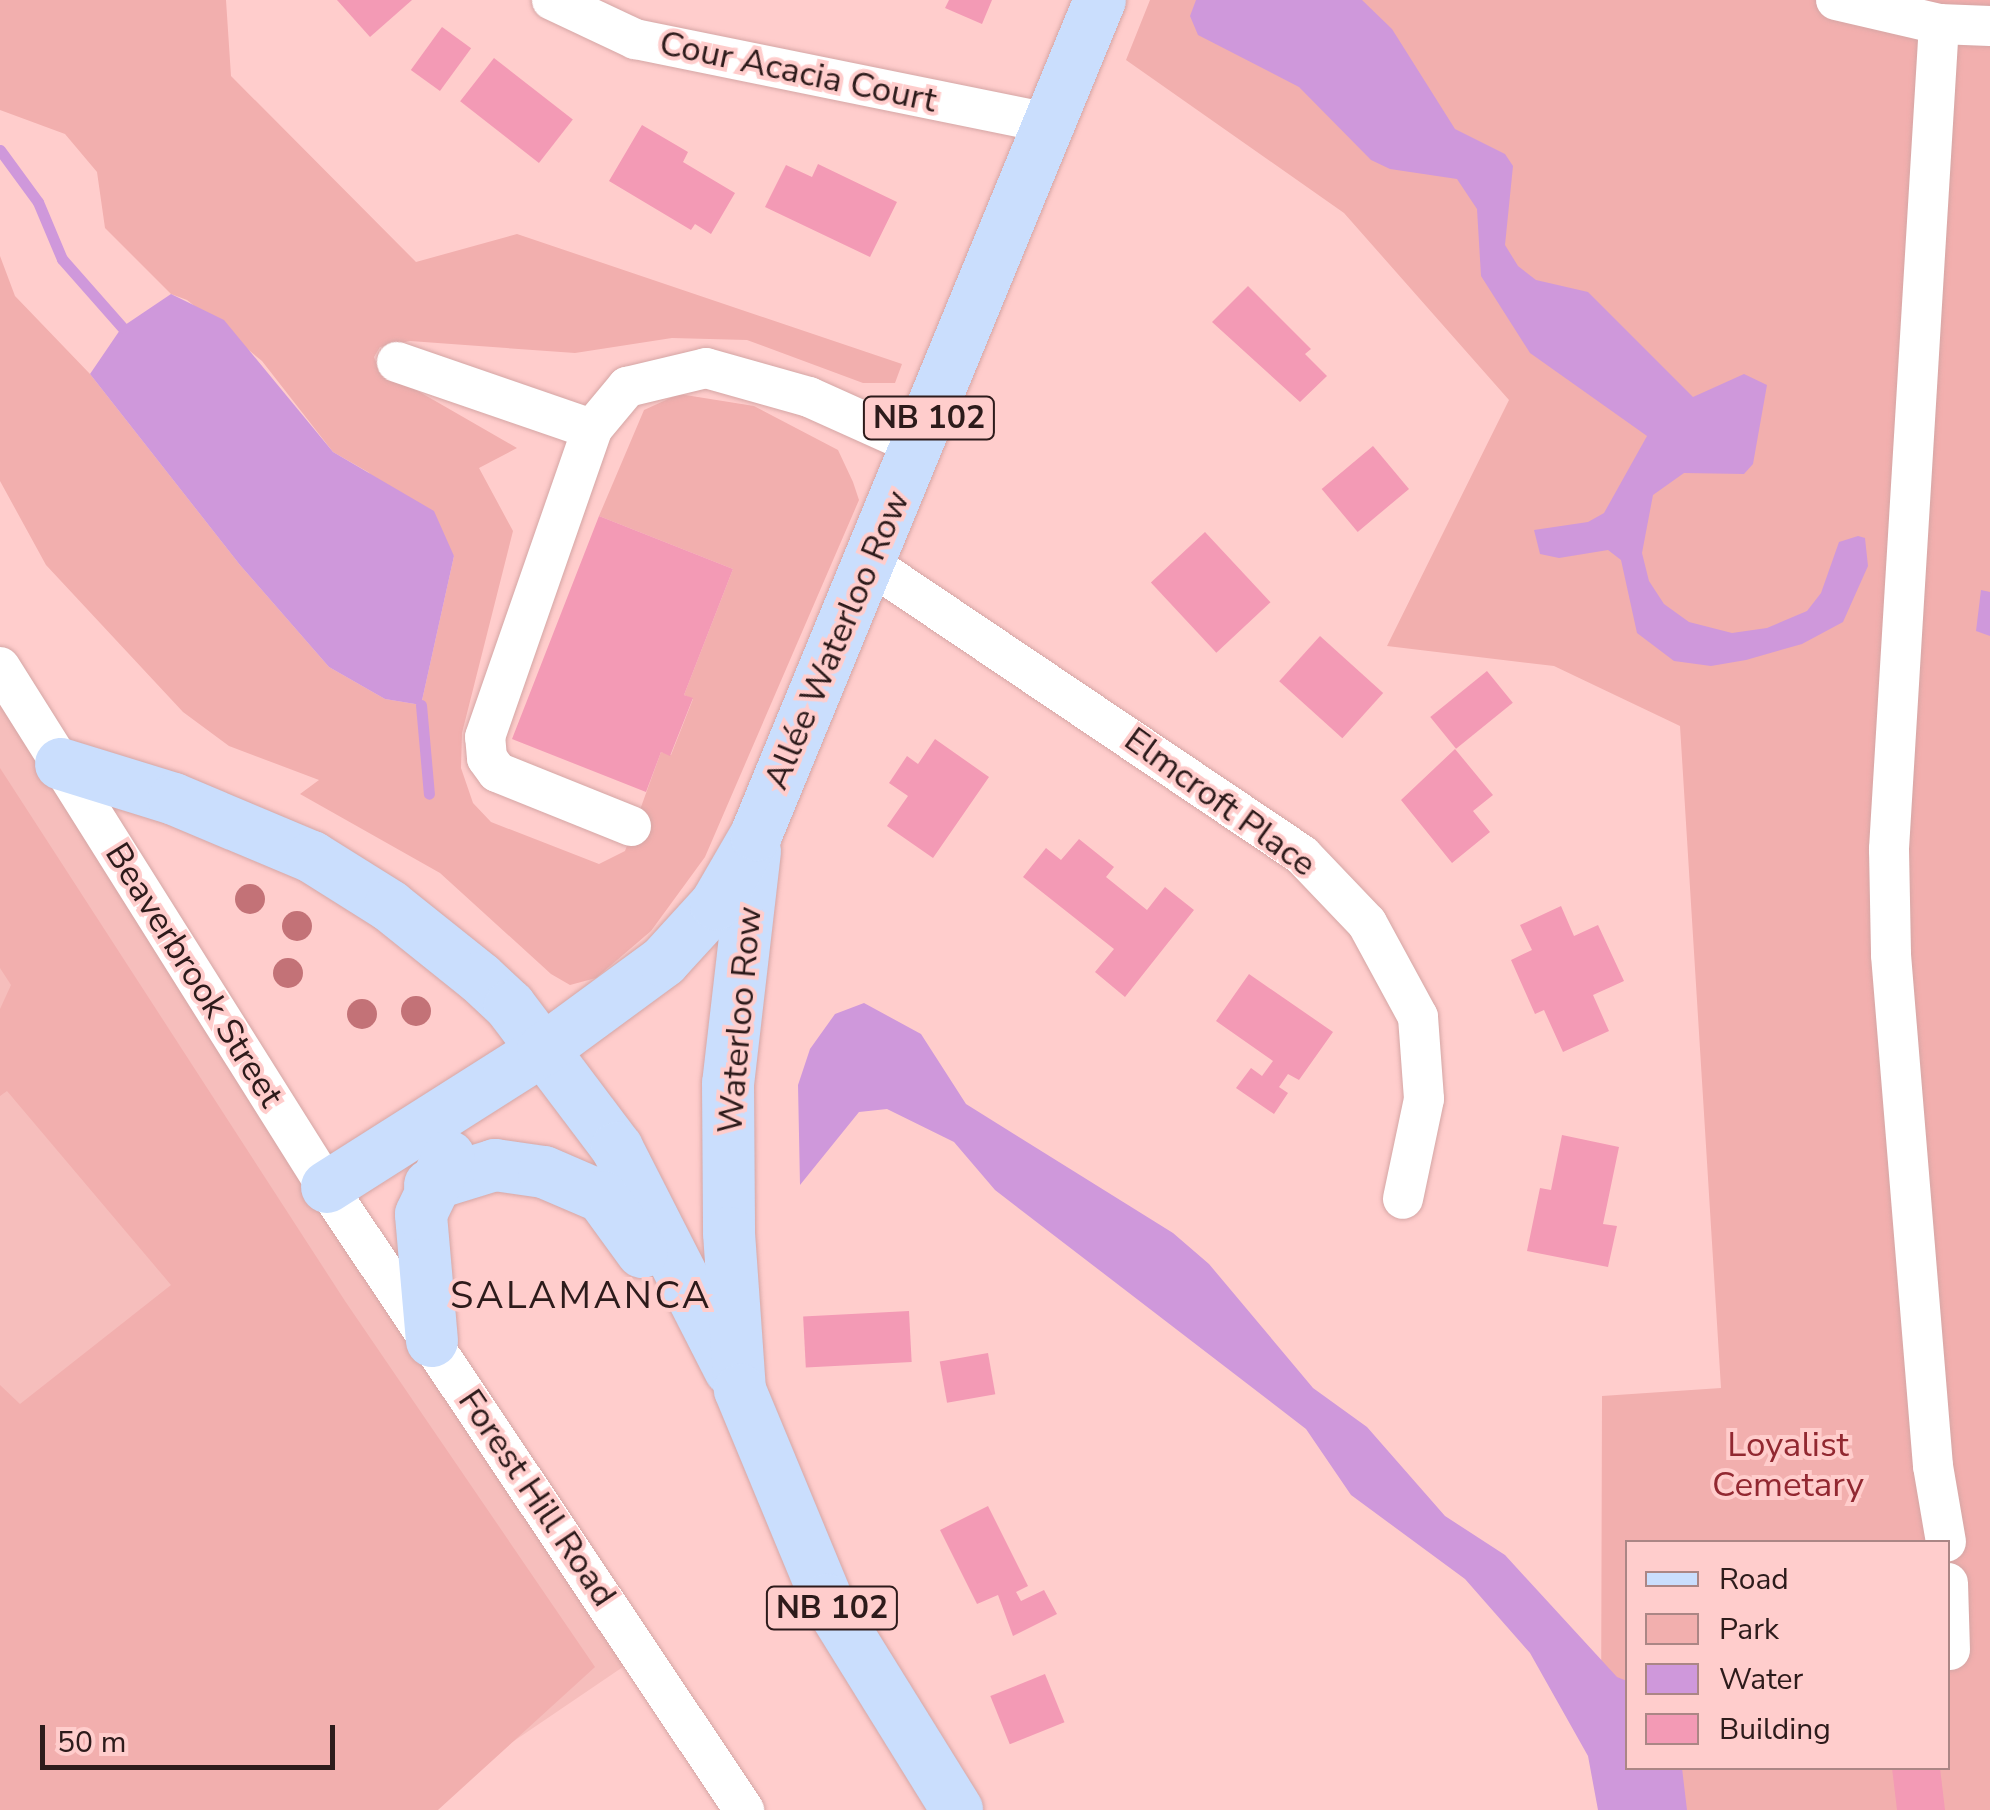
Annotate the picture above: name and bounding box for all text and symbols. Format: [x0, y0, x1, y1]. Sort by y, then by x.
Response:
street label: Cour Acacia Court [656, 22, 940, 122]
road number: NB 102 [862, 391, 996, 445]
street label: Allée Waterloo Row [755, 484, 919, 796]
street label: Elmcroft Place [1116, 719, 1324, 885]
street label: Beaverbrook Street [96, 835, 292, 1115]
street label: Waterloo Row [709, 905, 771, 1135]
district label: SALAMANCA [450, 1273, 712, 1319]
street label: Forest Hill Road [449, 1382, 625, 1614]
park label: Loyalist Cemetary [1712, 1424, 1864, 1506]
legend [1625, 1540, 1950, 1770]
text: Road [1719, 1559, 1789, 1600]
road number: NB 102 [764, 1581, 900, 1635]
text: Park [1719, 1609, 1779, 1650]
text: Water [1719, 1659, 1803, 1700]
scale bar [45, 1705, 340, 1767]
text: Building [1719, 1709, 1831, 1750]
text: 50 m [57, 1722, 126, 1763]

